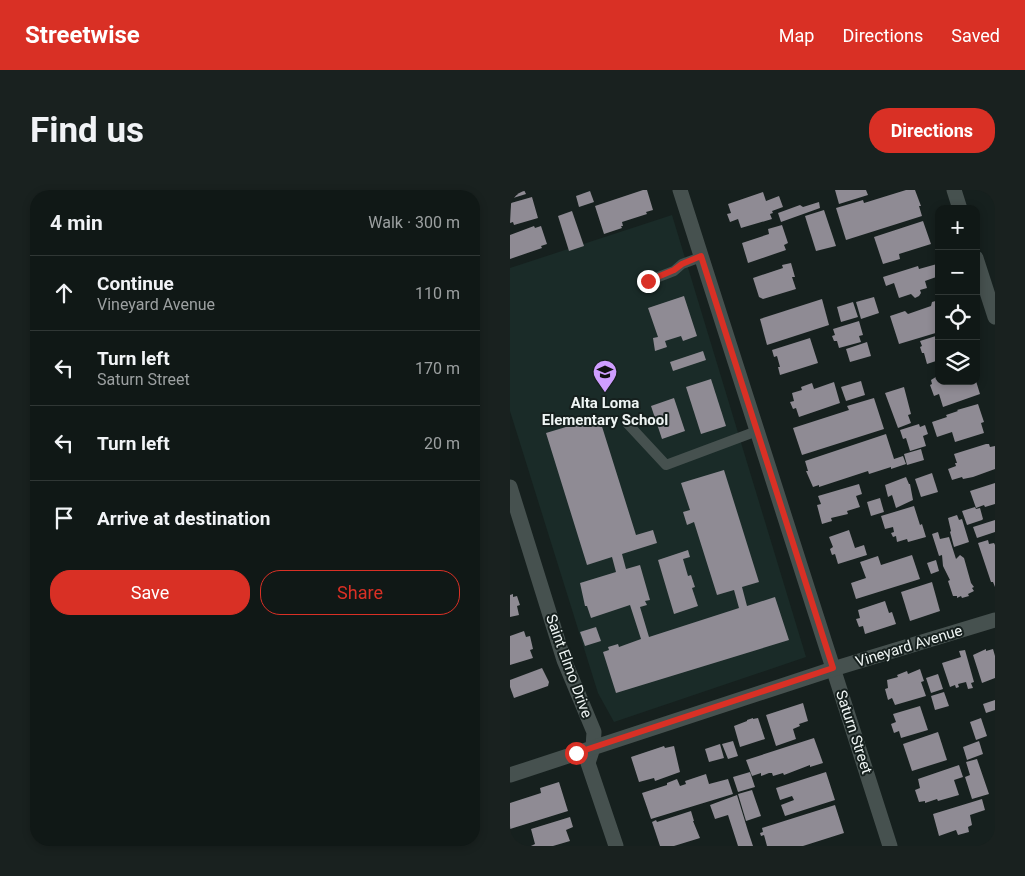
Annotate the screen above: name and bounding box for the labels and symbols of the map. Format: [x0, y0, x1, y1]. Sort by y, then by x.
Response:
route end [637, 270, 660, 293]
school or university icon: Alta Loma Elementary School [592, 359, 618, 393]
place label: Alta Loma Elementary School [542, 394, 668, 429]
street label: Saint Elmo Drive [542, 612, 596, 720]
street label: Vineyard Avenue [853, 621, 965, 671]
street label: Saturn Street [832, 688, 876, 776]
route start [565, 742, 588, 765]

